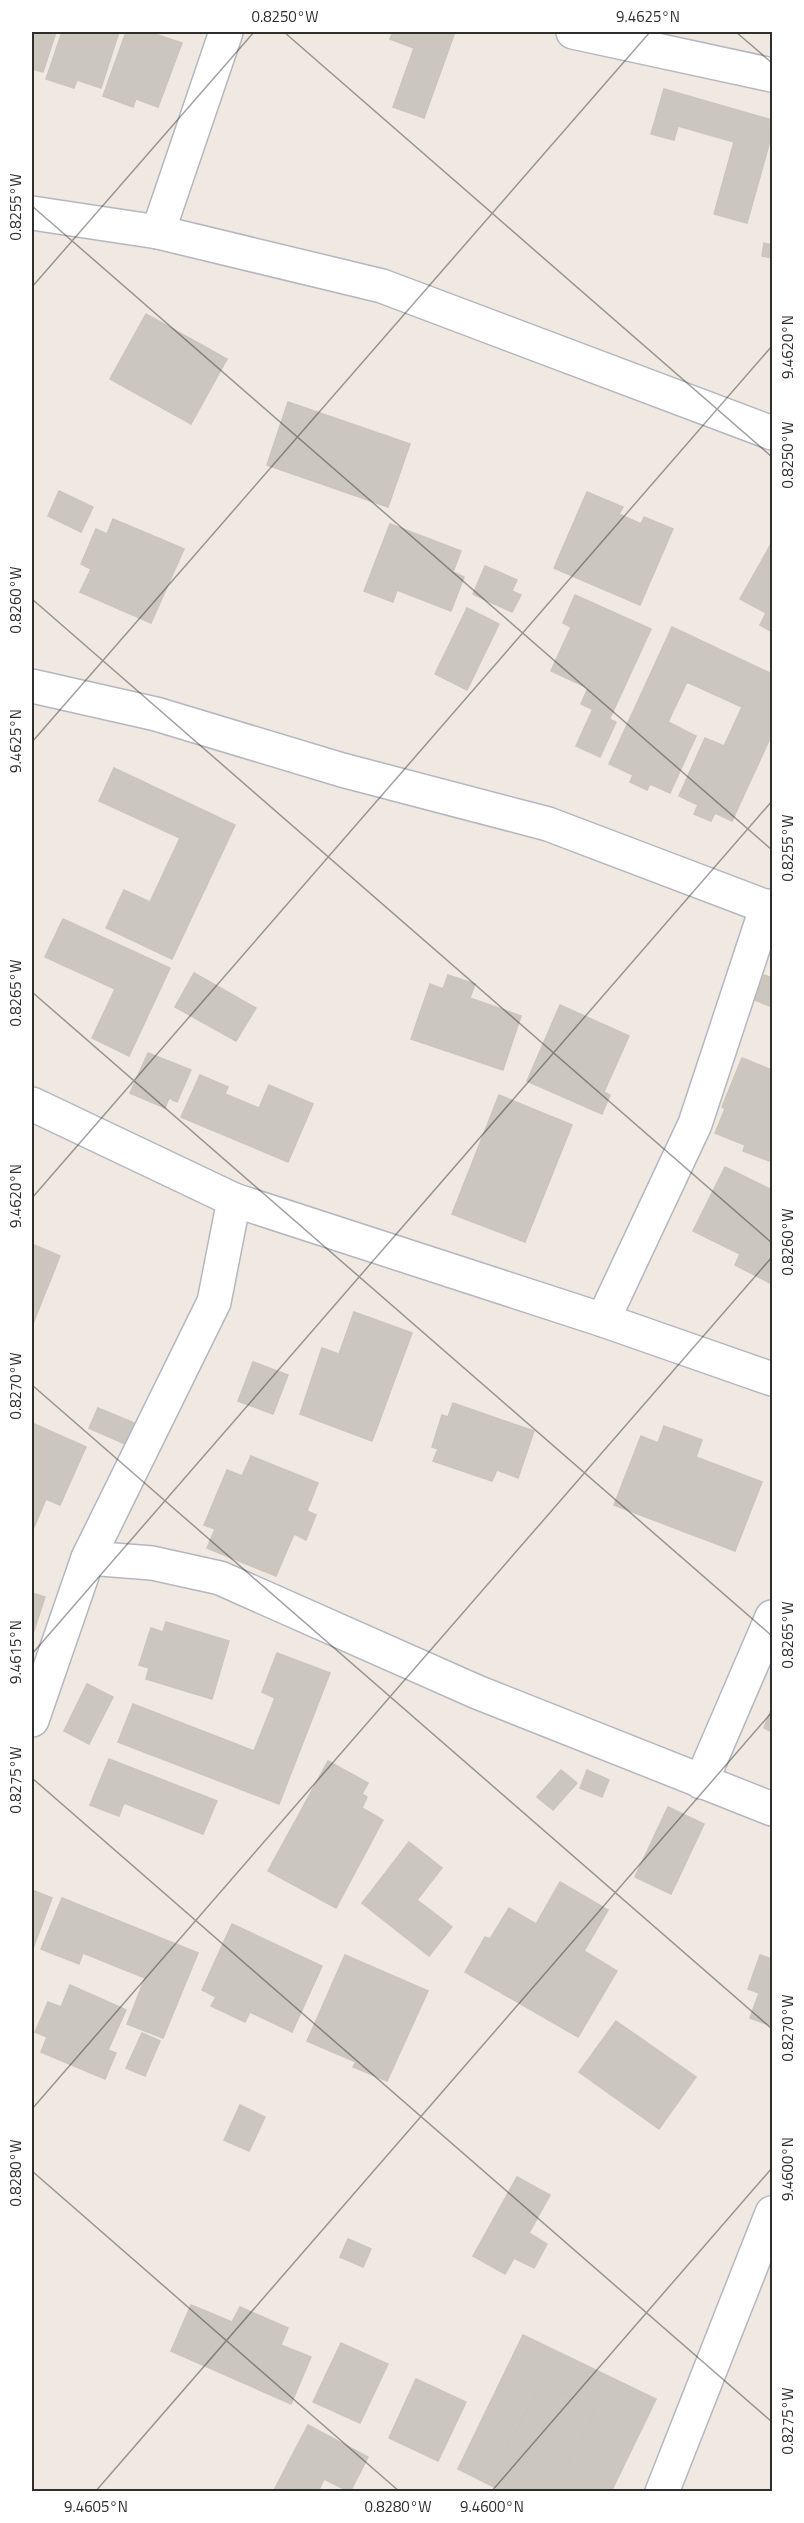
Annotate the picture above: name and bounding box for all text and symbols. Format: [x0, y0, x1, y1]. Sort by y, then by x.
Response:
text: 0.8250°W [252, 5, 318, 28]
text: 9.4625°N [616, 5, 680, 28]
text: 0.8255°W [4, 174, 27, 240]
text: 9.4620°N [776, 315, 799, 379]
text: 0.8250°W [776, 422, 799, 488]
text: 0.8260°W [4, 567, 27, 633]
text: 9.4625°N [4, 709, 27, 773]
text: 0.8255°W [776, 815, 799, 881]
text: 0.8265°W [4, 960, 27, 1026]
text: 9.4620°N [4, 1164, 27, 1228]
text: 0.8260°W [776, 1209, 799, 1275]
text: 0.8270°W [4, 1353, 27, 1419]
text: 0.8265°W [776, 1602, 799, 1668]
text: 9.4615°N [4, 1620, 27, 1684]
text: 0.8275°W [4, 1747, 27, 1813]
text: 0.8270°W [776, 1995, 799, 2061]
text: 9.4600°N [776, 2137, 799, 2201]
text: 0.8280°W [4, 2140, 27, 2206]
text: 0.8275°W [776, 2388, 799, 2454]
text: 9.4605°N [64, 2495, 128, 2518]
text: 0.8280°W [365, 2495, 431, 2518]
text: 9.4600°N [460, 2495, 524, 2518]

